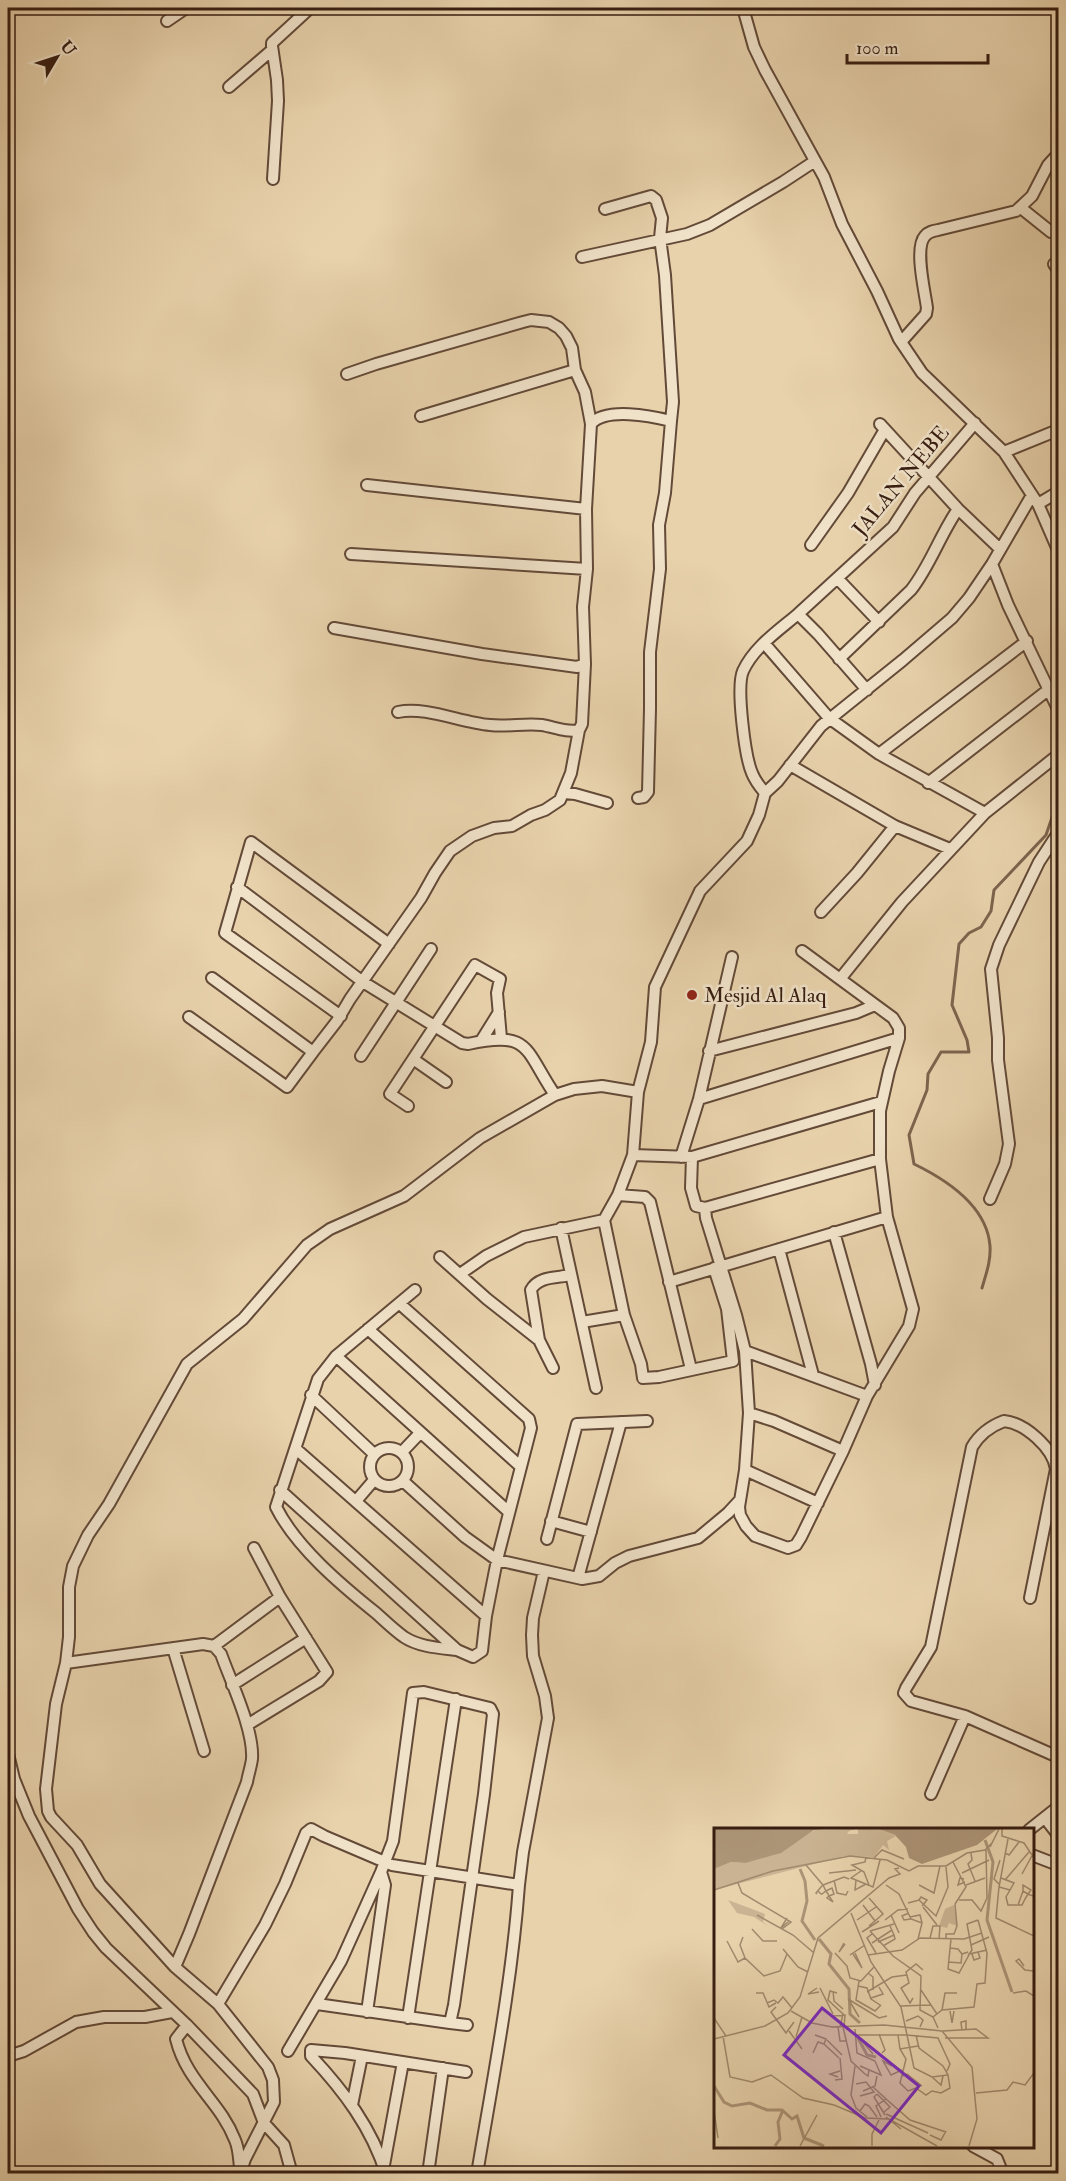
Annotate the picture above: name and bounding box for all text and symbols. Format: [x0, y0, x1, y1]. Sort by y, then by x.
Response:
north arrow [27, 27, 87, 87]
scale bar [847, 27, 988, 65]
text: U [56, 37, 80, 60]
text: 100 m [856, 37, 899, 60]
street label: JALAN NEBE [846, 420, 955, 543]
place label: Mesjid Al Alaq [704, 982, 827, 1009]
marker: Mesjid Al Alaq [685, 988, 699, 1002]
inset map [714, 1828, 1033, 2148]

